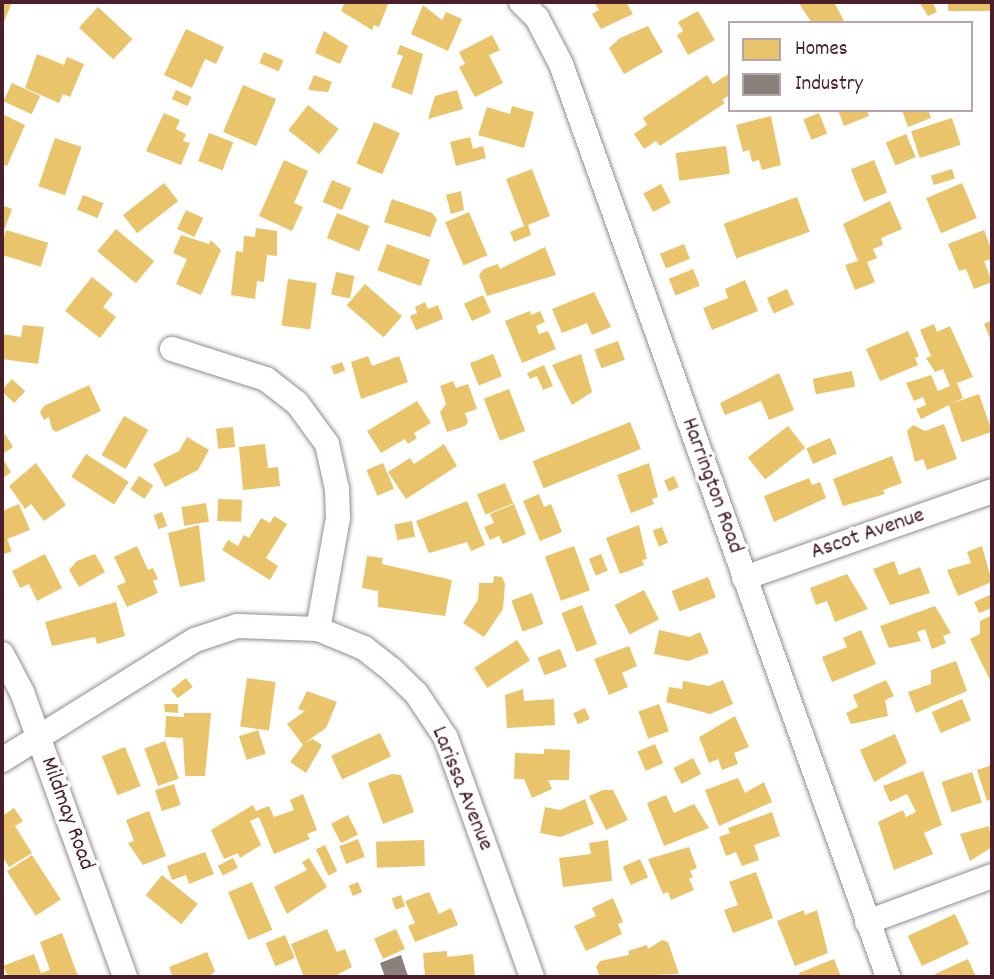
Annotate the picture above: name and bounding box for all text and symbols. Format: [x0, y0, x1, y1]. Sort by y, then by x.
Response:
legend [728, 21, 973, 112]
text: Homes [795, 35, 848, 65]
text: Industry [795, 70, 863, 100]
street label: Harrington Road [674, 414, 748, 558]
street label: Ascot Avenue [808, 503, 928, 567]
street label: Larissa Avenue [424, 723, 498, 855]
street label: Mildmay Road [33, 754, 99, 874]

